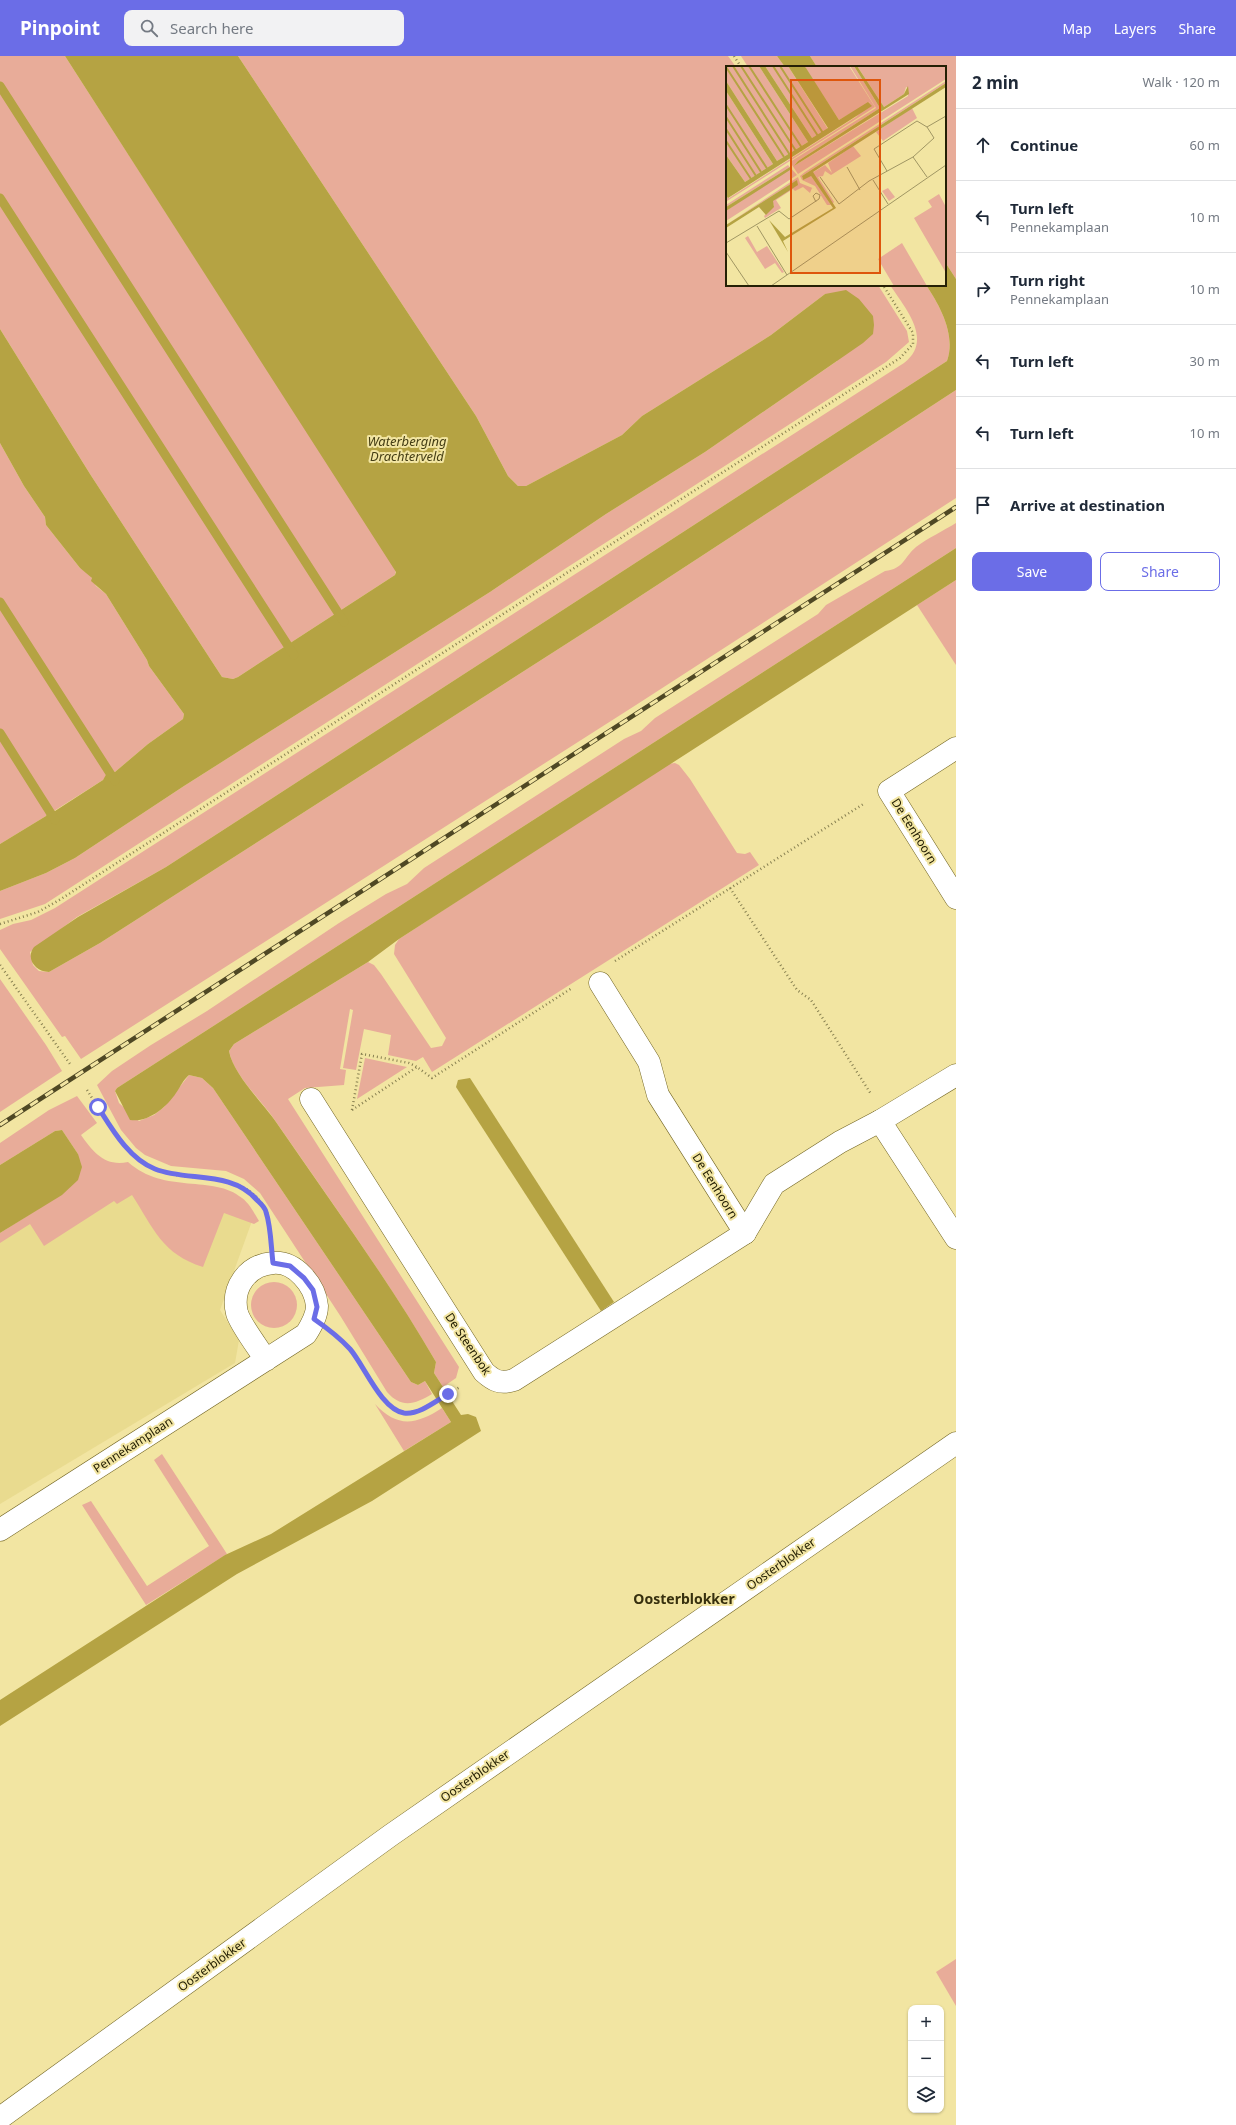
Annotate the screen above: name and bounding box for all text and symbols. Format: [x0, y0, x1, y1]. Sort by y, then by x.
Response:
search box [124, 10, 404, 46]
text: Pinpoint [20, 15, 100, 41]
icon: search [138, 17, 160, 39]
text: Search here [170, 18, 253, 38]
text: Map [1063, 19, 1092, 38]
text: Layers [1114, 19, 1156, 38]
text: Share [1178, 19, 1216, 38]
inset map [726, 66, 946, 286]
text: 2 min [972, 71, 1019, 94]
text: Walk · 120 m [1142, 73, 1220, 91]
icon: ahead [972, 134, 994, 156]
text: Continue [1010, 135, 1078, 155]
text: 60 m [1190, 136, 1220, 154]
text: Turn left [1010, 198, 1074, 218]
icon: left [972, 206, 994, 228]
text: 10 m [1190, 208, 1220, 226]
text: Pennekamplaan [1010, 218, 1109, 236]
text: Turn right [1010, 270, 1085, 290]
icon: right [972, 278, 994, 300]
text: 10 m [1190, 280, 1220, 298]
text: Pennekamplaan [1010, 290, 1109, 308]
icon: left [972, 350, 994, 372]
text: Turn left [1010, 351, 1074, 371]
text: 30 m [1190, 352, 1220, 370]
icon: left [972, 422, 994, 444]
text: Turn left [1010, 423, 1074, 443]
text: 10 m [1190, 424, 1220, 442]
water label: Waterberging Drachterveld [367, 432, 447, 465]
icon: arrive [972, 494, 994, 516]
text: Arrive at destination [1010, 495, 1165, 515]
button: Save [972, 552, 1092, 591]
button: Share [1100, 552, 1220, 591]
street label: De Eenhoorn [888, 795, 941, 867]
route start [89, 1098, 107, 1116]
street label: De Eenhoorn [689, 1150, 742, 1222]
street label: De Steenbok [441, 1309, 496, 1379]
route end [439, 1385, 457, 1403]
street label: Pennekamplaan [90, 1413, 176, 1477]
street label: Oosterblokker [743, 1533, 819, 1594]
district label: Oosterblokker [633, 1589, 735, 1608]
street label: Oosterblokker [437, 1745, 513, 1806]
street label: Oosterblokker [174, 1934, 249, 1995]
map controls [908, 2005, 944, 2113]
button: + [908, 2005, 944, 2041]
button: − [908, 2041, 944, 2077]
button: layers [908, 2077, 944, 2113]

